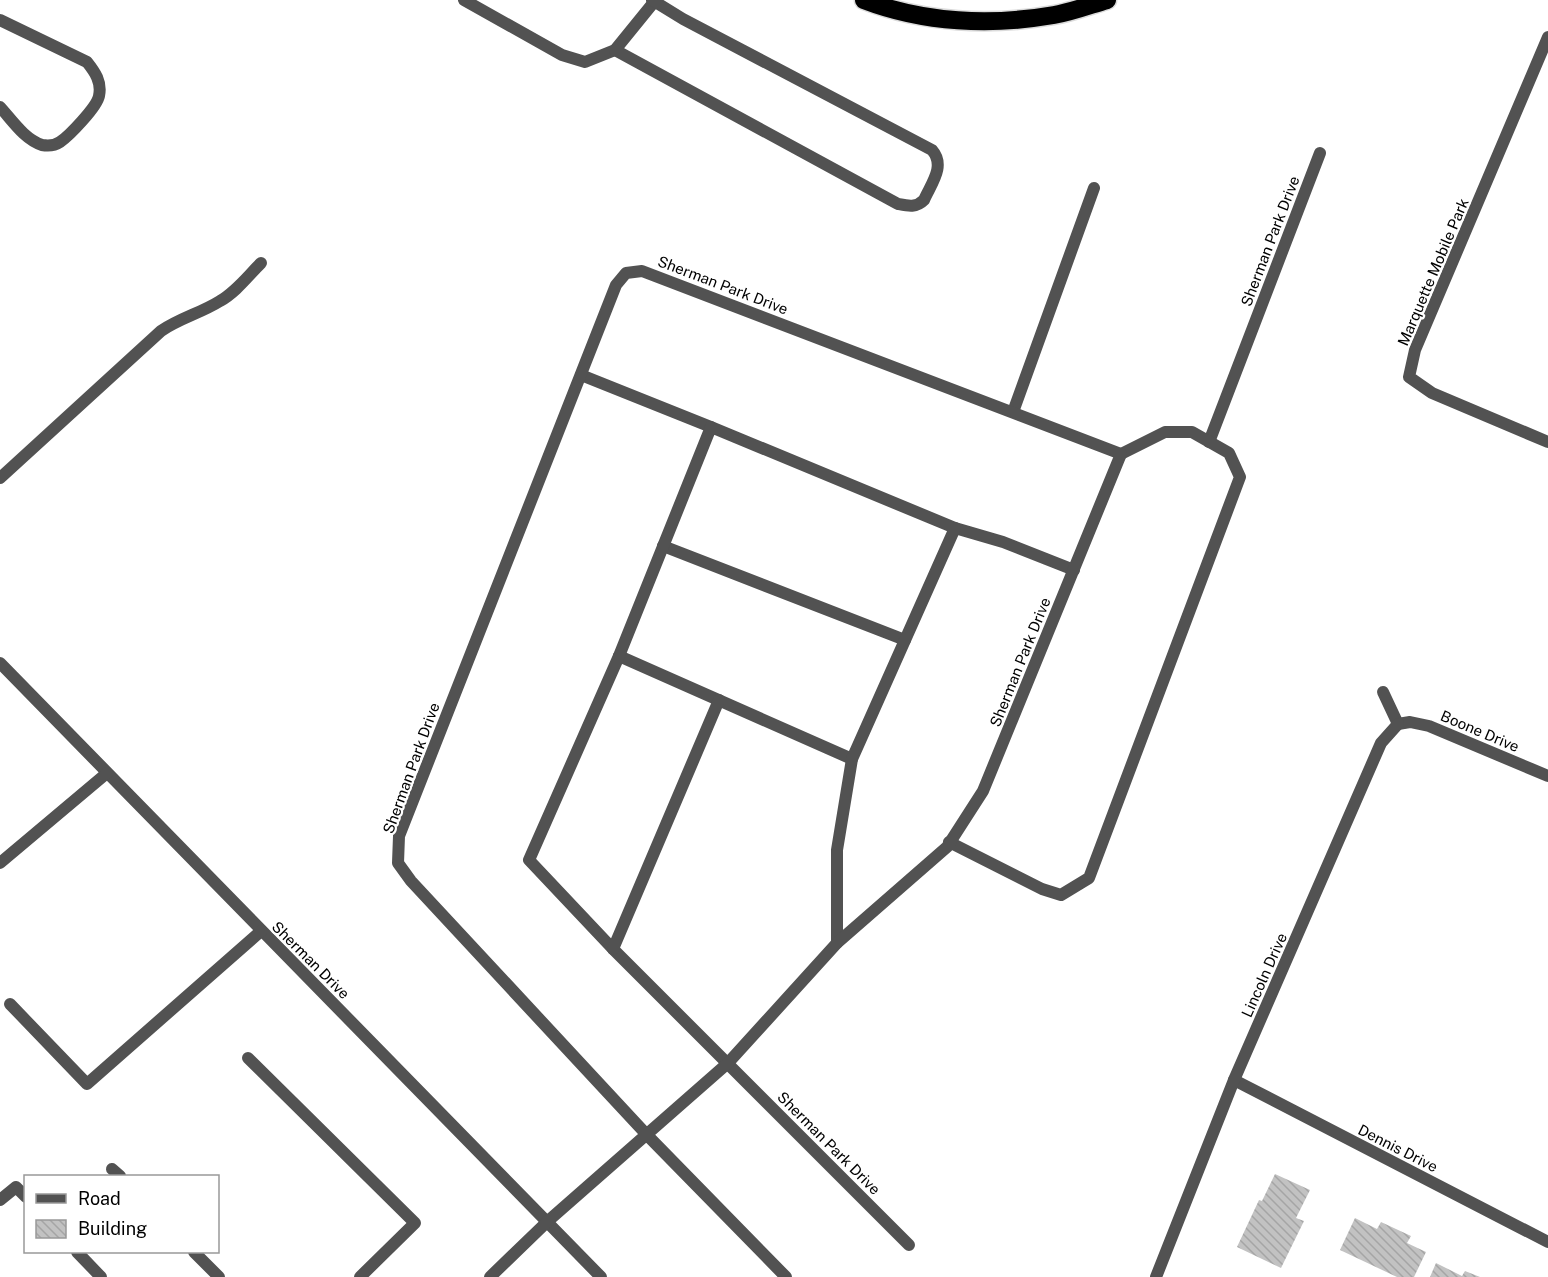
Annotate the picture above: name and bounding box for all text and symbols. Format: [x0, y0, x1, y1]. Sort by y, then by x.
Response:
street label: Sherman Park Drive [1237, 173, 1303, 309]
street label: Marquette Mobile Park [1394, 196, 1472, 348]
street label: Sherman Park Drive [655, 252, 791, 318]
street label: Sherman Park Drive [986, 595, 1054, 729]
street label: Sherman Park Drive [379, 700, 443, 836]
street label: Boone Drive [1438, 707, 1522, 755]
street label: Sherman Drive [269, 918, 353, 1002]
street label: Lincoln Drive [1238, 930, 1290, 1020]
street label: Sherman Park Drive [774, 1088, 884, 1198]
street label: Dennis Drive [1355, 1121, 1441, 1175]
legend [24, 1175, 219, 1253]
text: Road [78, 1188, 121, 1209]
text: Building [78, 1218, 147, 1239]

